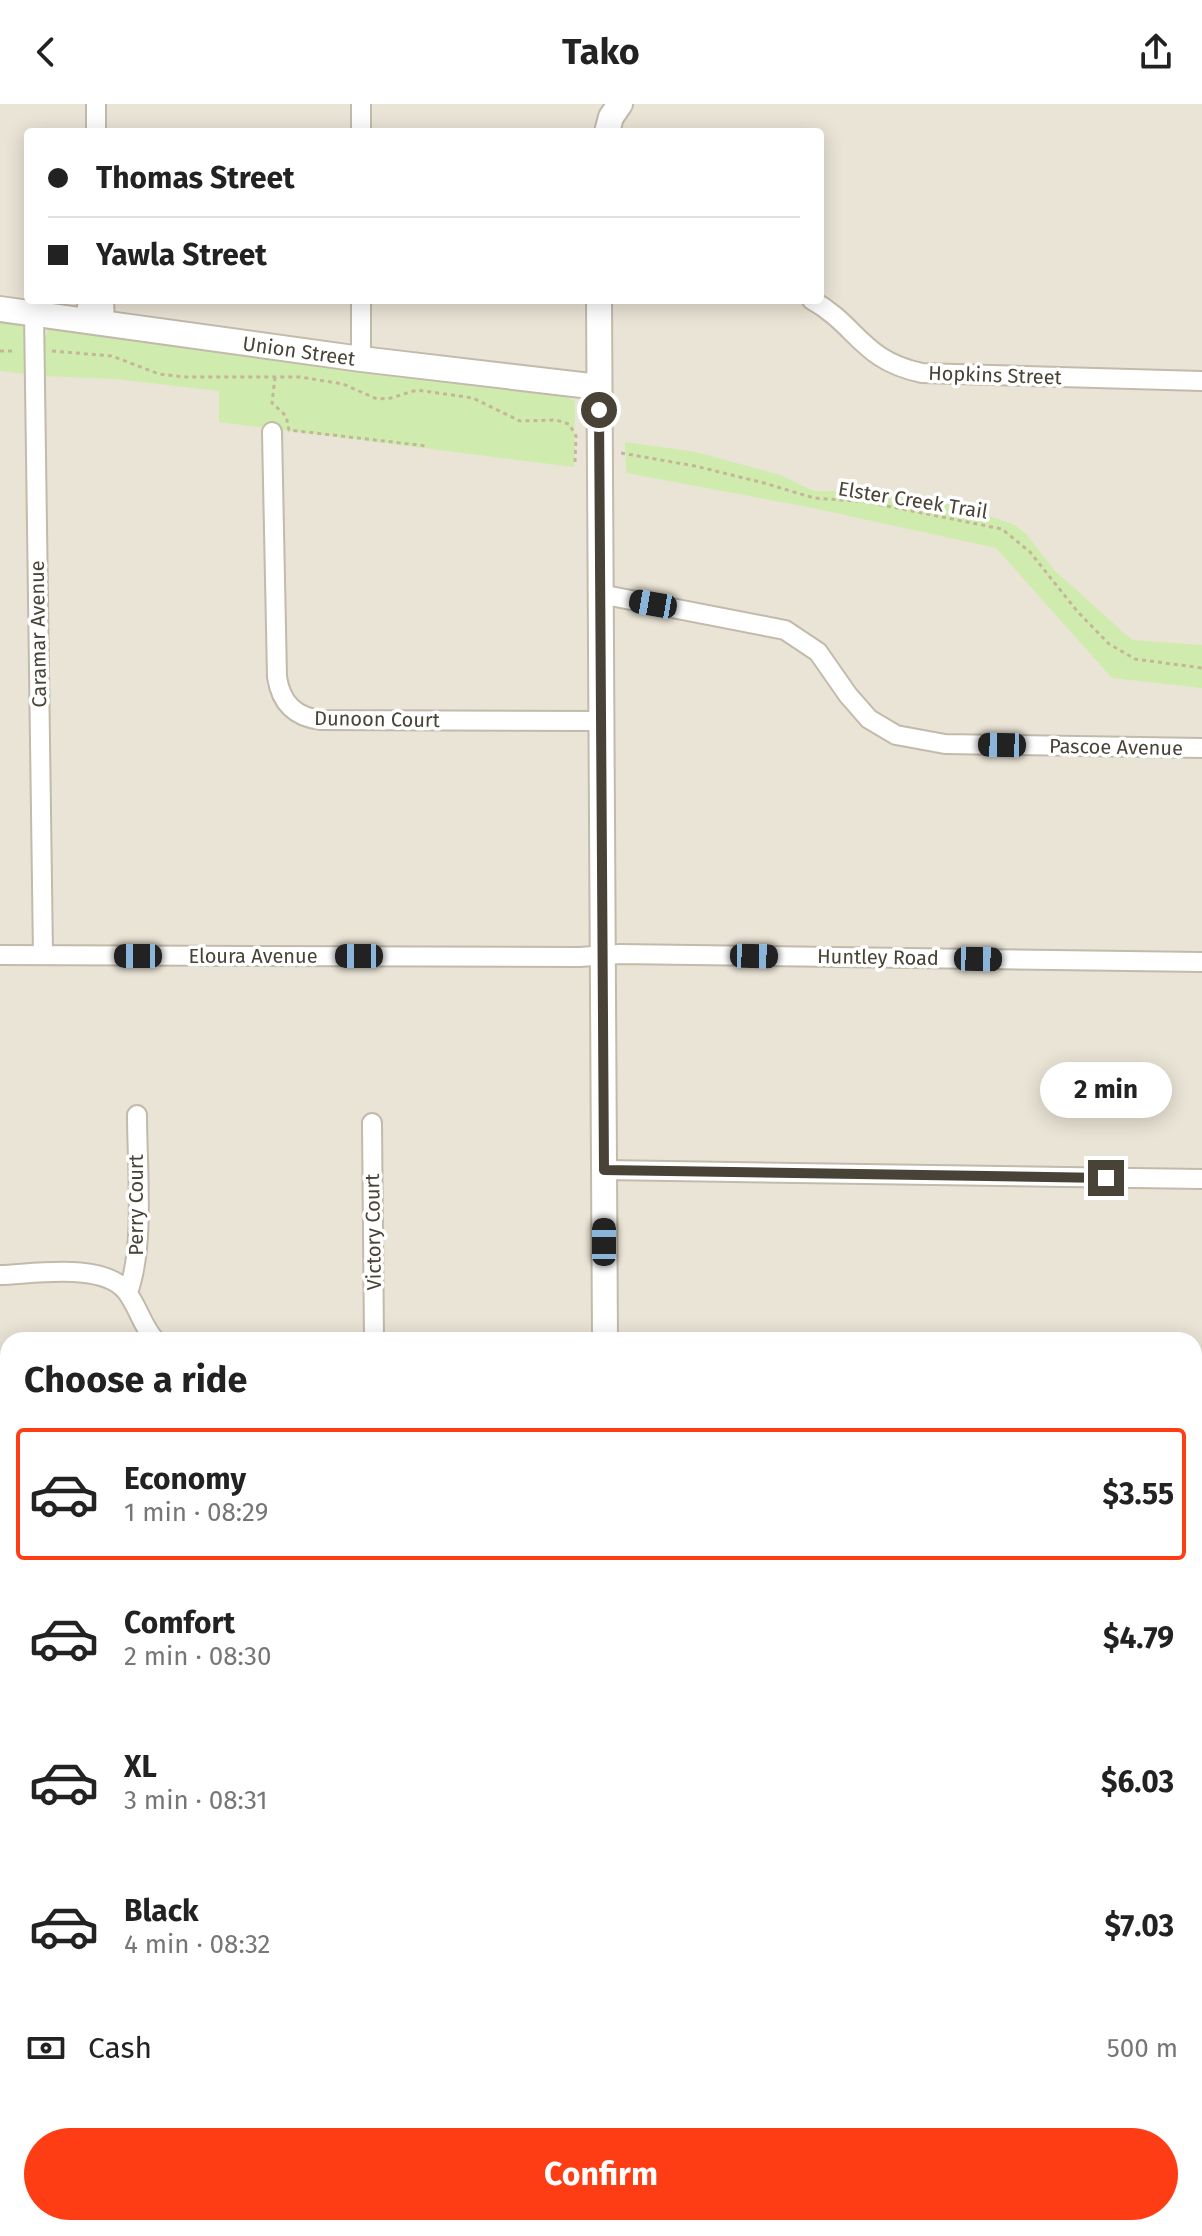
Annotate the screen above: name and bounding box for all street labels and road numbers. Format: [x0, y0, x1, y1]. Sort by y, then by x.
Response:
street label: Union Street [241, 331, 358, 371]
street label: Hopkins Street [928, 361, 1063, 389]
street label: Elster Creek Trail [836, 476, 990, 524]
street label: Caramar Avenue [25, 560, 51, 708]
street label: Dunoon Court [314, 706, 441, 732]
street label: Pascoe Avenue [1049, 734, 1183, 760]
street label: Eloura Avenue [188, 944, 318, 968]
street label: Huntley Road [817, 944, 939, 970]
street label: Perry Court [124, 1153, 148, 1256]
street label: Victory Court [360, 1173, 386, 1291]

